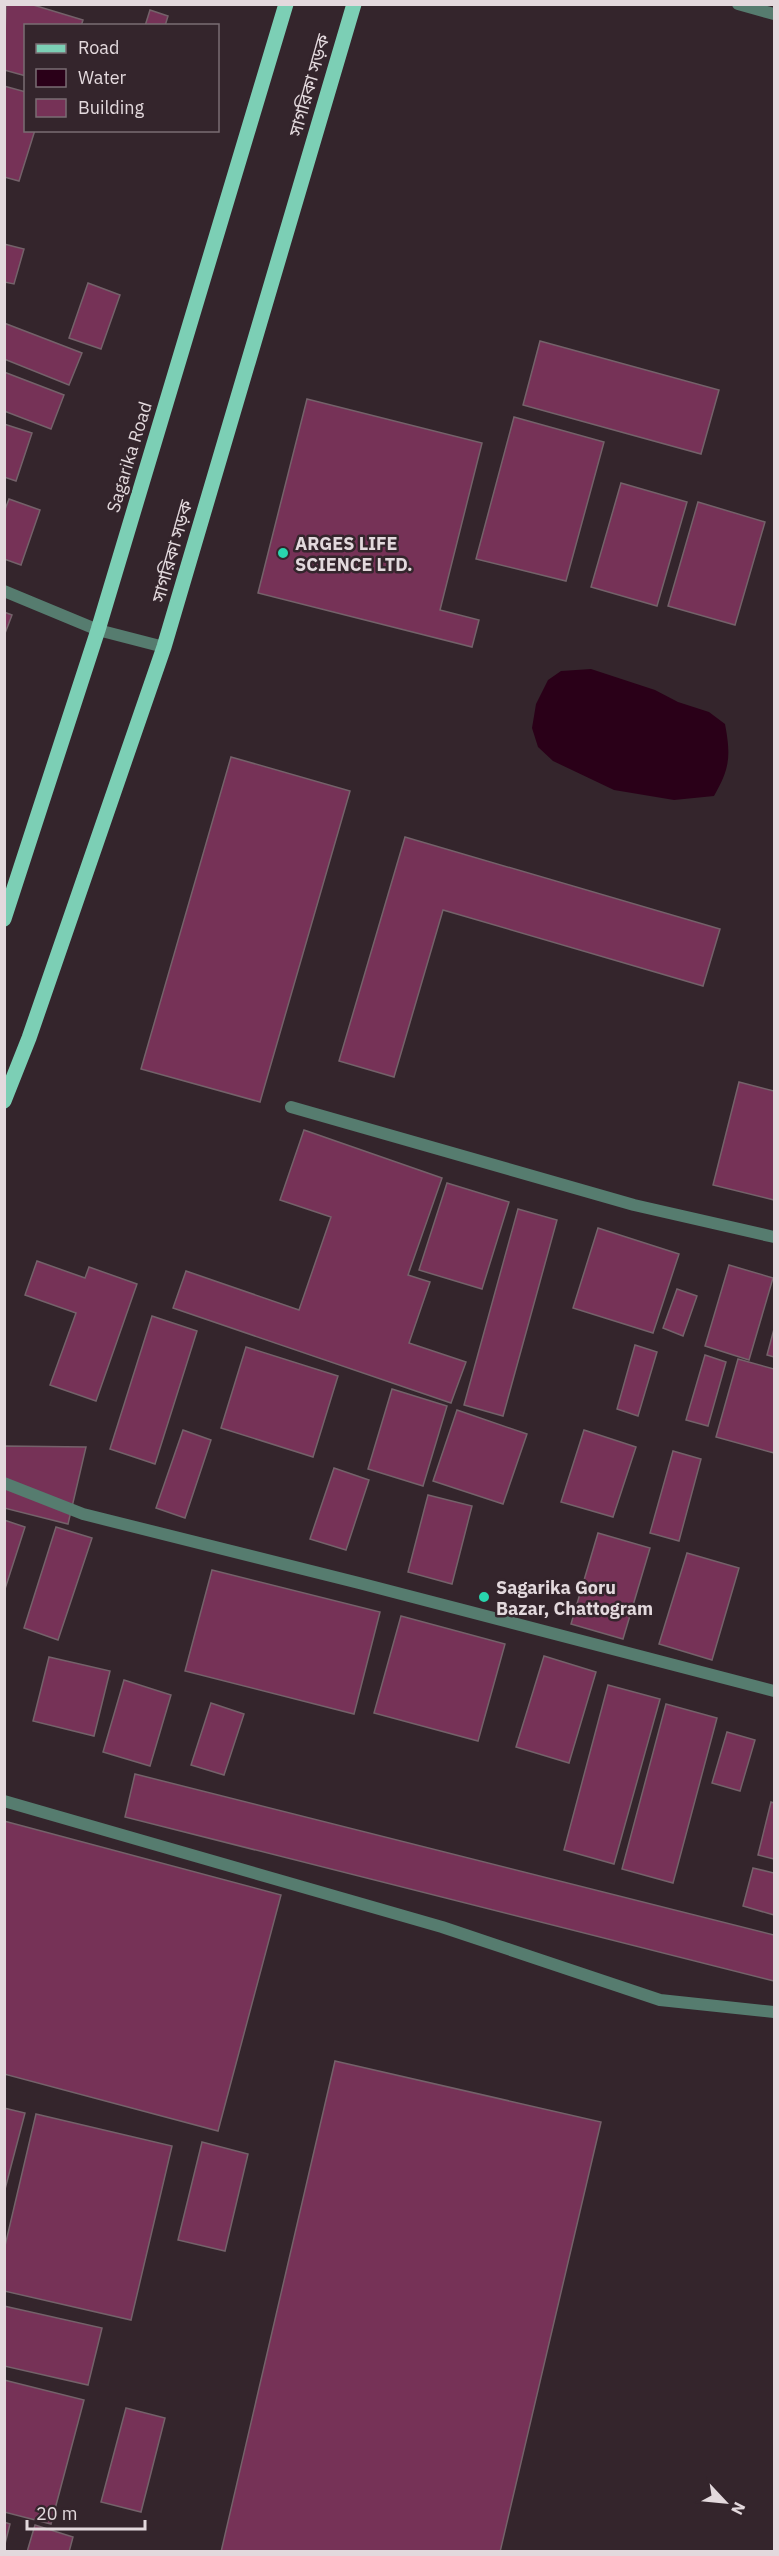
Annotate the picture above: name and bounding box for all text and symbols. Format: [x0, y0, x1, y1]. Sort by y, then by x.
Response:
legend [24, 24, 219, 132]
street label: সাগরিকা সড়ক [283, 31, 335, 140]
text: Road [78, 36, 119, 59]
text: Water [78, 66, 127, 89]
text: Building [78, 96, 145, 119]
street label: Sagarika Road [101, 399, 157, 515]
street label: সাগরিকা সড়ক [146, 497, 198, 606]
place label: ARGES LIFE SCIENCE LTD. [295, 532, 413, 576]
marker: ARGES LIFE SCIENCE LTD. [276, 546, 290, 560]
place label: Sagarika Goru Bazar, Chattogram [496, 1576, 653, 1620]
marker: Sagarika Goru Bazar, Chattogram [477, 1590, 491, 1604]
north arrow [695, 2472, 755, 2532]
scale bar [27, 2493, 146, 2531]
text: N [727, 2499, 750, 2518]
text: 20 m [36, 2502, 78, 2525]

